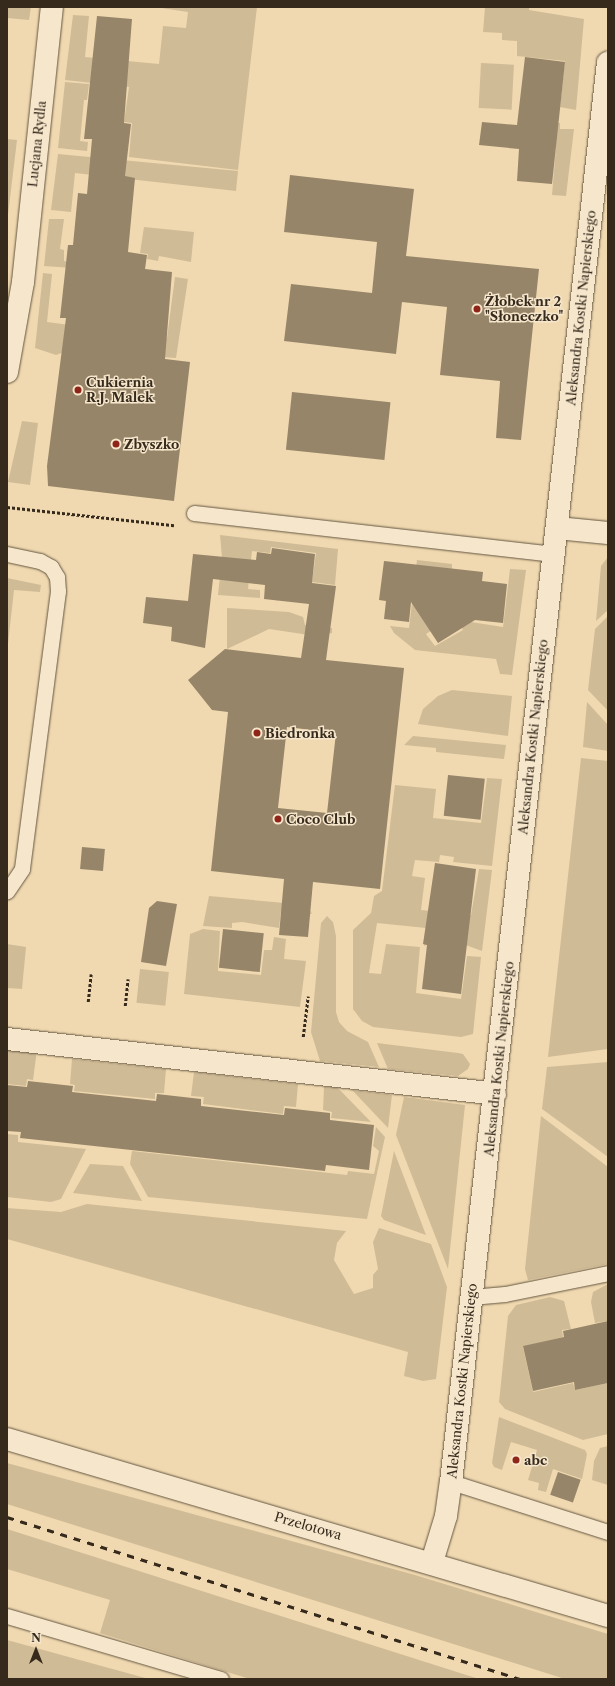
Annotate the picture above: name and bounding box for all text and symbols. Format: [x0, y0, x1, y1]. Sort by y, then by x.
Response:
street label: Lucjana Rydla [25, 100, 49, 188]
street label: Aleksandra Kostki Napierskiego [563, 209, 599, 407]
place label: Żłobek nr 2 "Słoneczko" [485, 294, 563, 325]
marker: Żłobek nr 2 "Słoneczko" [472, 304, 482, 314]
place label: Cukiernia R.J. Malek [86, 375, 154, 406]
marker: Cukiernia R.J. Malek [73, 385, 83, 395]
place label: Zbyszko [124, 436, 179, 452]
marker: Zbyszko [111, 439, 121, 449]
street label: Aleksandra Kostki Napierskiego [515, 638, 551, 836]
place label: Biedronka [265, 725, 335, 741]
marker: Biedronka [252, 728, 262, 738]
place label: Coco Club [286, 811, 356, 827]
marker: Coco Club [273, 814, 283, 824]
street label: Aleksandra Kostki Napierskiego [481, 960, 517, 1158]
street label: Aleksandra Kostki Napierskiego [444, 1282, 480, 1480]
place label: abc [524, 1452, 547, 1468]
marker: abc [511, 1455, 521, 1465]
street label: Przelotowa [273, 1509, 343, 1543]
north arrow [16, 1630, 56, 1670]
text: N [31, 1631, 41, 1645]

